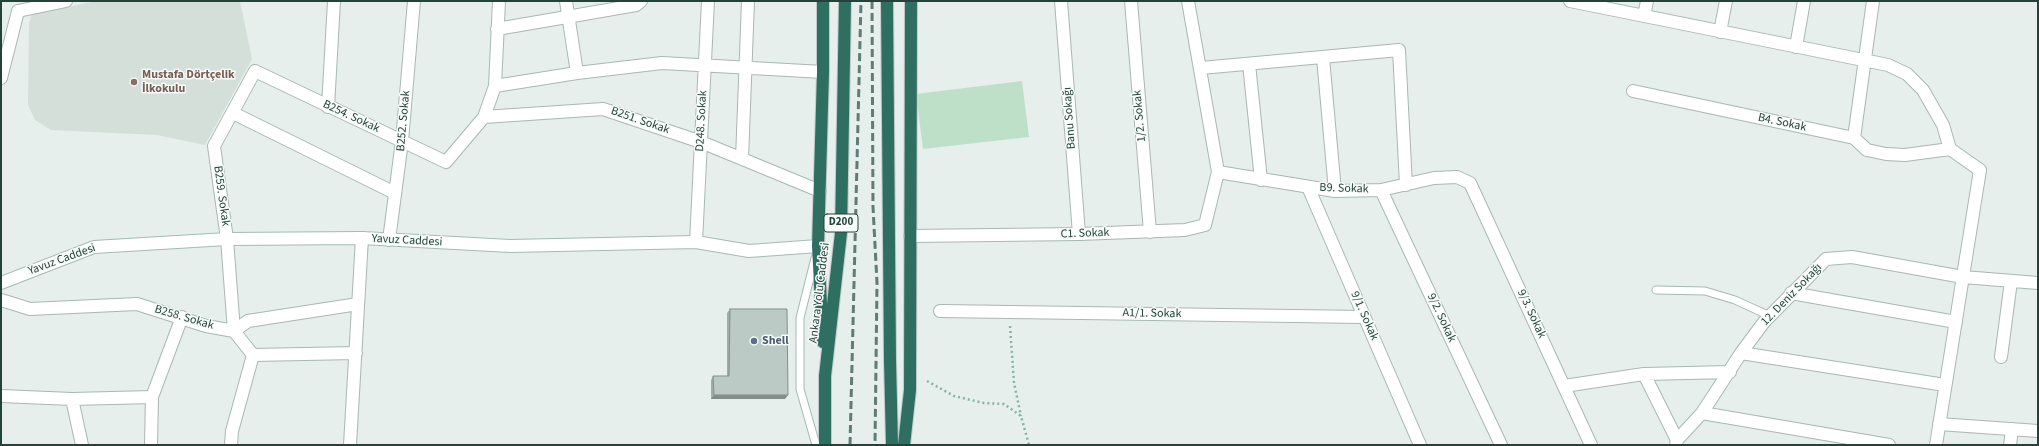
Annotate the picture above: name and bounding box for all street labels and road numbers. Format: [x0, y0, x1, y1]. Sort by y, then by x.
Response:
street label: Banu Sokağı [1061, 86, 1079, 150]
street label: 1/2. Sokak [1131, 89, 1149, 143]
street label: B252. Sokak [394, 90, 414, 152]
street label: D248. Sokak [693, 90, 711, 152]
street label: B254. Sokak [320, 98, 382, 136]
street label: B251. Sokak [609, 104, 671, 138]
street label: B4. Sokak [1756, 111, 1808, 135]
street label: B259. Sokak [210, 165, 232, 227]
street label: B9. Sokak [1319, 181, 1369, 197]
road number: D200 [824, 214, 858, 232]
street label: C1. Sokak [1060, 226, 1110, 242]
street label: Yavuz Caddesi [371, 232, 443, 250]
street label: Yavuz Caddesi [26, 241, 98, 279]
street label: Ankara Yolu Caddesi [807, 242, 833, 344]
street label: 12. Deniz Sokağı [1759, 261, 1825, 329]
street label: 9/3. Sokak [1513, 287, 1549, 341]
street label: 9/1. Sokak [1347, 289, 1381, 343]
street label: 9/2. Sokak [1423, 291, 1459, 345]
street label: B258. Sokak [153, 303, 215, 333]
street label: A1/1. Sokak [1123, 306, 1181, 322]

